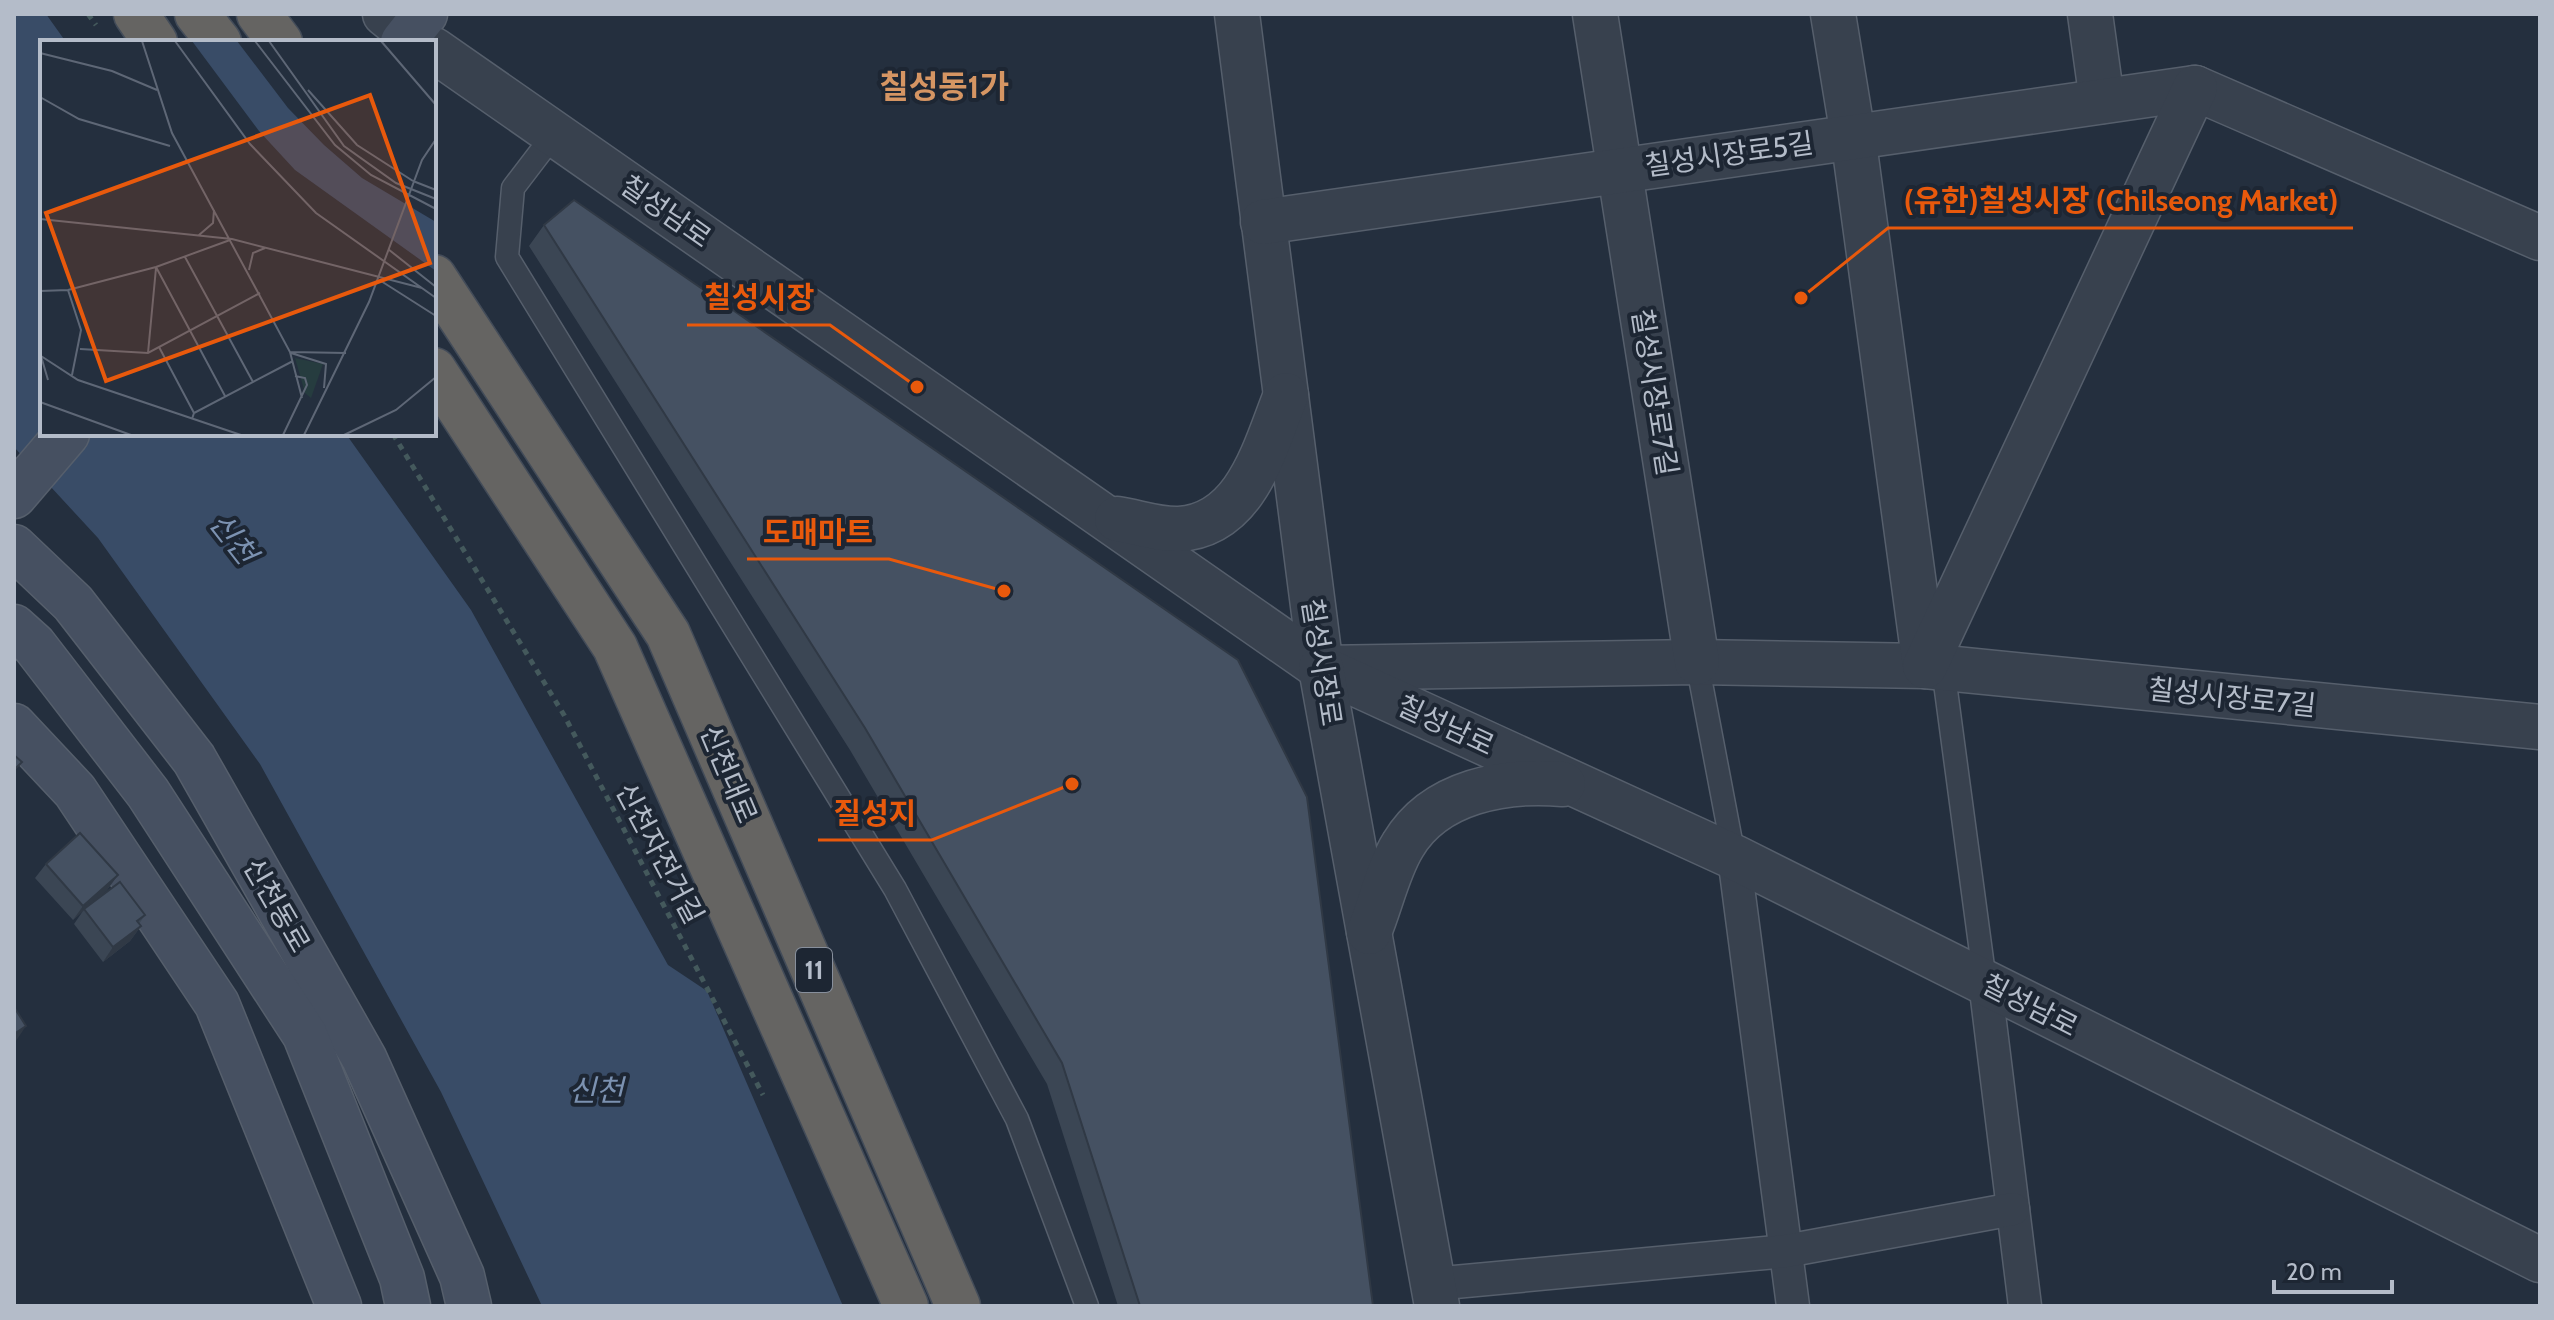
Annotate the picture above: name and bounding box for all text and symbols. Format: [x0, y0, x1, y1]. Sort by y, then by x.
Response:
inset map [40, 40, 436, 436]
district label: 칠성동1가 [879, 67, 1009, 106]
street label: 칠성시장로5길 [1643, 125, 1815, 183]
street label: 칠성남로 [614, 168, 718, 254]
callout: (유한)칠성시장 (Chilseong Market) [1888, 174, 2353, 228]
text: (유한)칠성시장 (Chilseong Market) [1904, 182, 2338, 219]
callout: 칠성시장 [687, 271, 830, 325]
text: 칠성시장 [704, 279, 815, 316]
street label: 칠성시장로7길 [1625, 306, 1685, 478]
water label: 신천 [201, 505, 267, 574]
callout: 도매마트 [747, 505, 889, 559]
text: 도매마트 [763, 514, 873, 551]
street label: 칠성시장로 [1295, 596, 1349, 728]
street label: 칠성시장로7길 [2146, 671, 2318, 723]
street label: 칠성남로 [1392, 688, 1500, 762]
street label: 신천대로 [693, 720, 765, 828]
street label: 신천자전거길 [609, 777, 711, 929]
callout: 질성지 [818, 786, 932, 840]
text: 질성지 [834, 795, 916, 832]
street label: 신천동로 [237, 852, 317, 958]
road number: 11 [796, 948, 832, 992]
street label: 칠성남로 [1976, 966, 2084, 1044]
water label: 신천 [568, 1072, 627, 1109]
scale bar [2274, 1244, 2392, 1294]
text: 20 m [2286, 1257, 2342, 1286]

